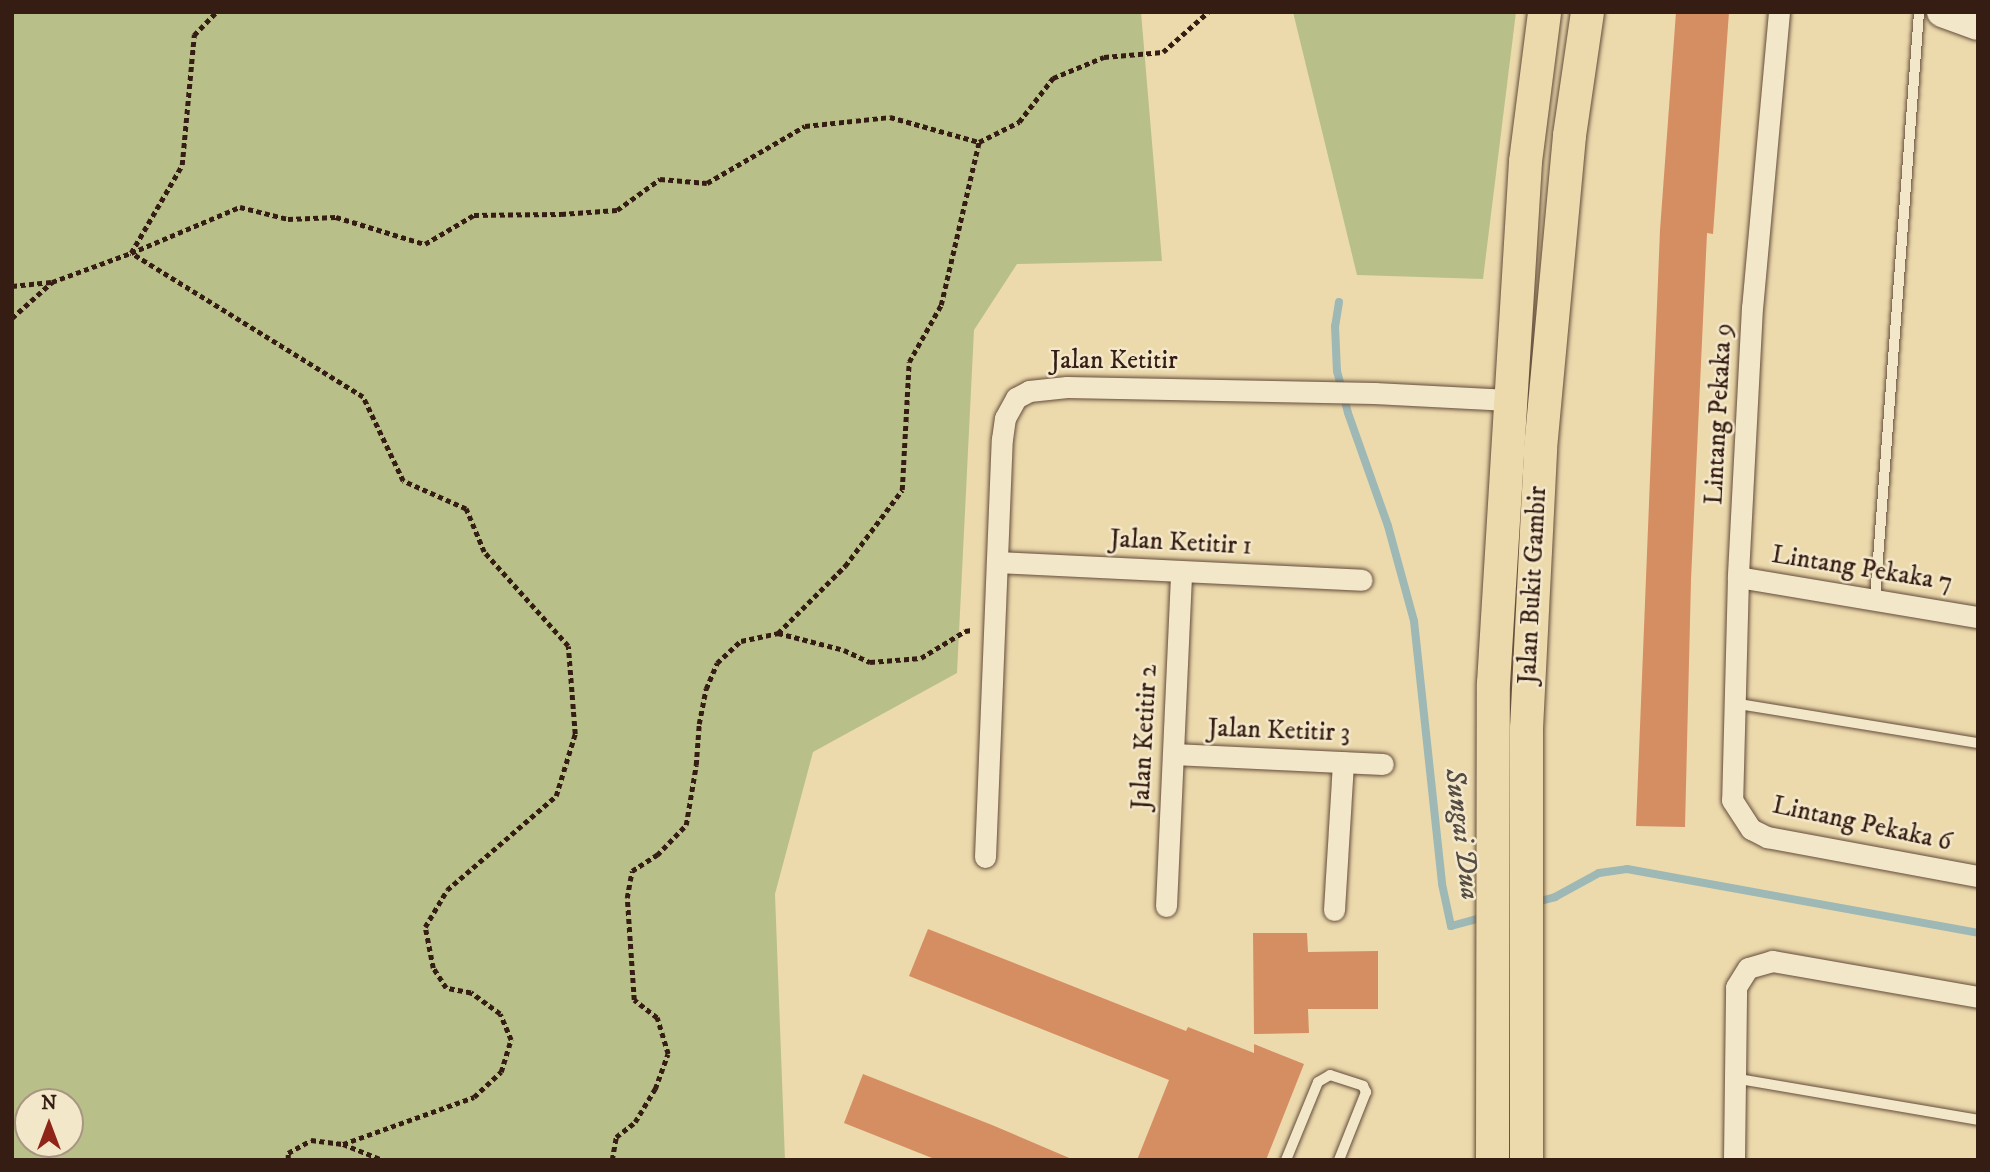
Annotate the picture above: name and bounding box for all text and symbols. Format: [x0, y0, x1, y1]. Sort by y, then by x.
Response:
street label: Lintang Pekaka 9 [1699, 322, 1739, 506]
street label: Jalan Ketitir [1050, 345, 1178, 377]
street label: Jalan Bukit Gambir [1512, 485, 1554, 685]
street label: Jalan Ketitir 1 [1109, 524, 1253, 562]
street label: Lintang Pekaka 7 [1769, 539, 1955, 599]
street label: Jalan Ketitir 2 [1126, 663, 1164, 811]
street label: Jalan Ketitir 3 [1207, 713, 1351, 749]
water label: Sungai Dua [1437, 766, 1487, 902]
street label: Lintang Pekaka 6 [1769, 790, 1955, 858]
north arrow [14, 1088, 84, 1158]
text: N [41, 1092, 57, 1115]

